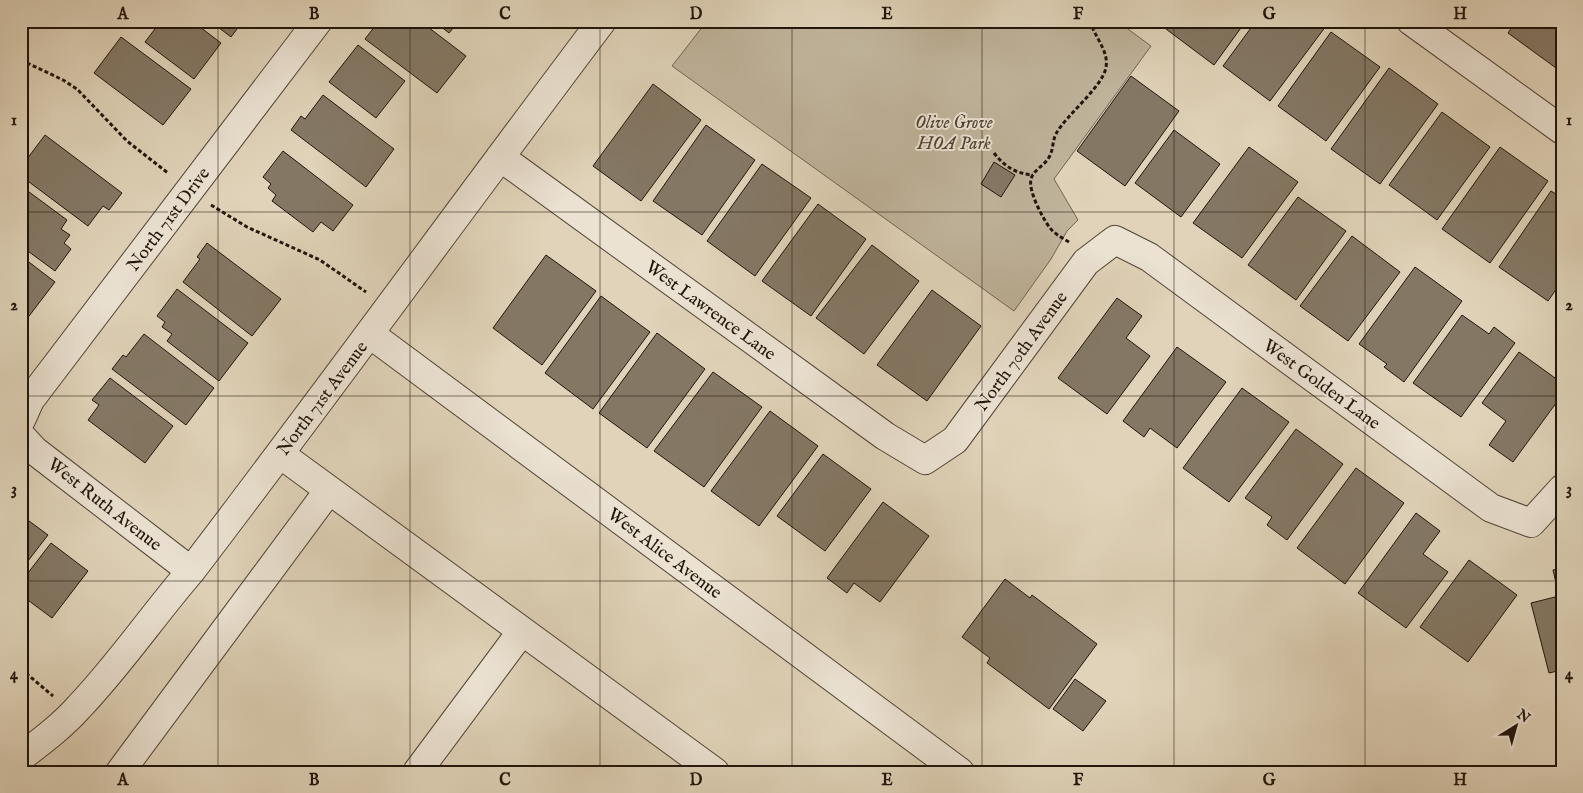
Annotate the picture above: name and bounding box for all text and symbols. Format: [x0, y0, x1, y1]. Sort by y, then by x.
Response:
text: A [117, 5, 130, 25]
text: B [309, 5, 320, 25]
text: C [499, 5, 511, 25]
text: D [690, 5, 703, 25]
text: E [881, 5, 893, 25]
text: F [1073, 5, 1084, 25]
text: G [1263, 5, 1276, 25]
text: H [1453, 5, 1467, 25]
text: 1 [11, 111, 17, 131]
text: 1 [1566, 111, 1572, 131]
park label: Olive Grove HOA Park [915, 112, 993, 156]
street label: North 71st Drive [123, 163, 216, 277]
street label: West Lawrence Lane [640, 256, 780, 366]
street label: North 70th Avenue [971, 287, 1074, 416]
text: 2 [10, 296, 18, 316]
text: 2 [1565, 296, 1573, 316]
street label: West Golden Lane [1258, 335, 1384, 436]
street label: North 71st Avenue [273, 337, 374, 461]
street label: West Ruth Avenue [42, 453, 166, 557]
text: 3 [11, 480, 17, 500]
text: 3 [1566, 480, 1572, 500]
street label: West Alice Avenue [602, 504, 726, 605]
text: 4 [10, 665, 19, 685]
text: 4 [1565, 665, 1574, 685]
north arrow [1490, 700, 1540, 750]
text: N [1512, 705, 1533, 727]
text: A [117, 771, 130, 791]
text: B [309, 771, 320, 791]
text: C [499, 771, 511, 791]
text: D [690, 771, 703, 791]
text: E [881, 771, 893, 791]
text: F [1073, 771, 1084, 791]
text: G [1263, 771, 1276, 791]
text: H [1453, 771, 1467, 791]

